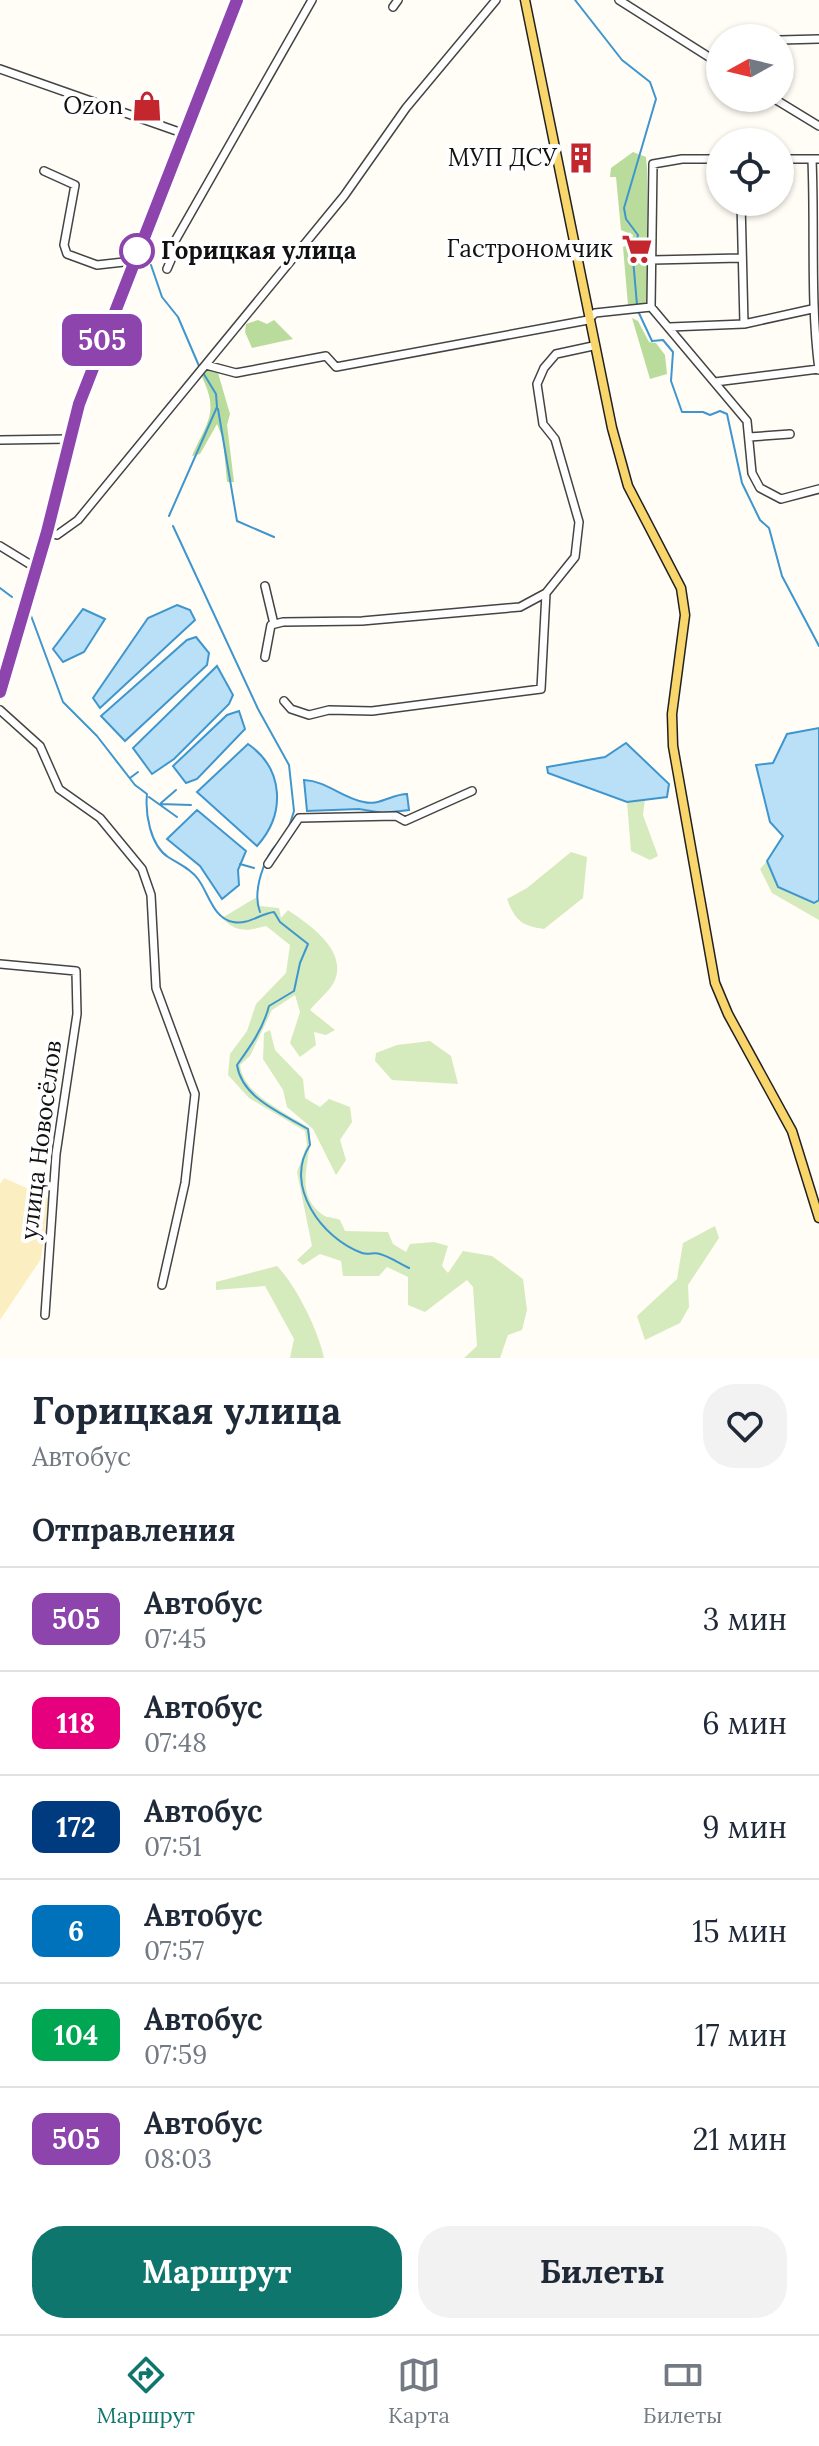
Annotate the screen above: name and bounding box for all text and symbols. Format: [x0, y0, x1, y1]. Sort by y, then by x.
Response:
north arrow [706, 24, 794, 112]
map controls [706, 24, 794, 216]
shop icon: Ozon [130, 89, 164, 123]
place label: Ozon [63, 90, 123, 121]
button: locate [706, 128, 794, 216]
building icon: МУП ДСУ [564, 141, 598, 175]
place label: МУП ДСУ [448, 142, 557, 173]
supermarket icon: Гастрономчик [620, 232, 654, 266]
place label: Гастрономчик [446, 233, 613, 264]
marker: Горицкая улица [120, 234, 154, 268]
place label: Горицкая улица [161, 235, 357, 266]
line badge: 505 [56, 314, 148, 366]
text: 505 [78, 322, 126, 358]
street label: улица Новосёлов [13, 1039, 68, 1241]
button: heart [703, 1384, 787, 1468]
text: Горицкая улица [32, 1386, 341, 1434]
text: Автобус [32, 1440, 131, 1473]
text: Отправления [32, 1511, 235, 1549]
text: Автобус [144, 1584, 263, 1622]
text: 3 мин [703, 1600, 787, 1638]
text: 505 [52, 1601, 100, 1637]
text: 07:45 [144, 1622, 206, 1655]
text: Автобус [144, 1688, 263, 1726]
text: 6 мин [702, 1704, 787, 1742]
text: 118 [57, 1705, 95, 1741]
text: 07:48 [144, 1726, 207, 1759]
text: Автобус [144, 1792, 263, 1830]
text: 9 мин [702, 1808, 787, 1846]
text: 172 [56, 1809, 96, 1845]
text: 07:51 [144, 1830, 202, 1863]
text: Автобус [144, 1896, 263, 1934]
text: 15 мин [692, 1912, 787, 1950]
text: 6 [68, 1913, 84, 1949]
text: 07:57 [144, 1934, 204, 1967]
text: Автобус [144, 2000, 263, 2038]
text: 17 мин [695, 2016, 787, 2054]
text: 104 [54, 2017, 98, 2053]
text: 07:59 [144, 2038, 207, 2071]
text: Автобус [144, 2104, 263, 2142]
text: 21 мин [692, 2120, 787, 2158]
text: 505 [52, 2121, 100, 2157]
text: 08:03 [144, 2142, 212, 2175]
button: Маршрут [32, 2226, 402, 2318]
button: Билеты [418, 2226, 787, 2318]
tab: Маршрут [97, 2353, 195, 2429]
tab: Карта [388, 2353, 450, 2429]
tab: Билеты [643, 2353, 722, 2429]

